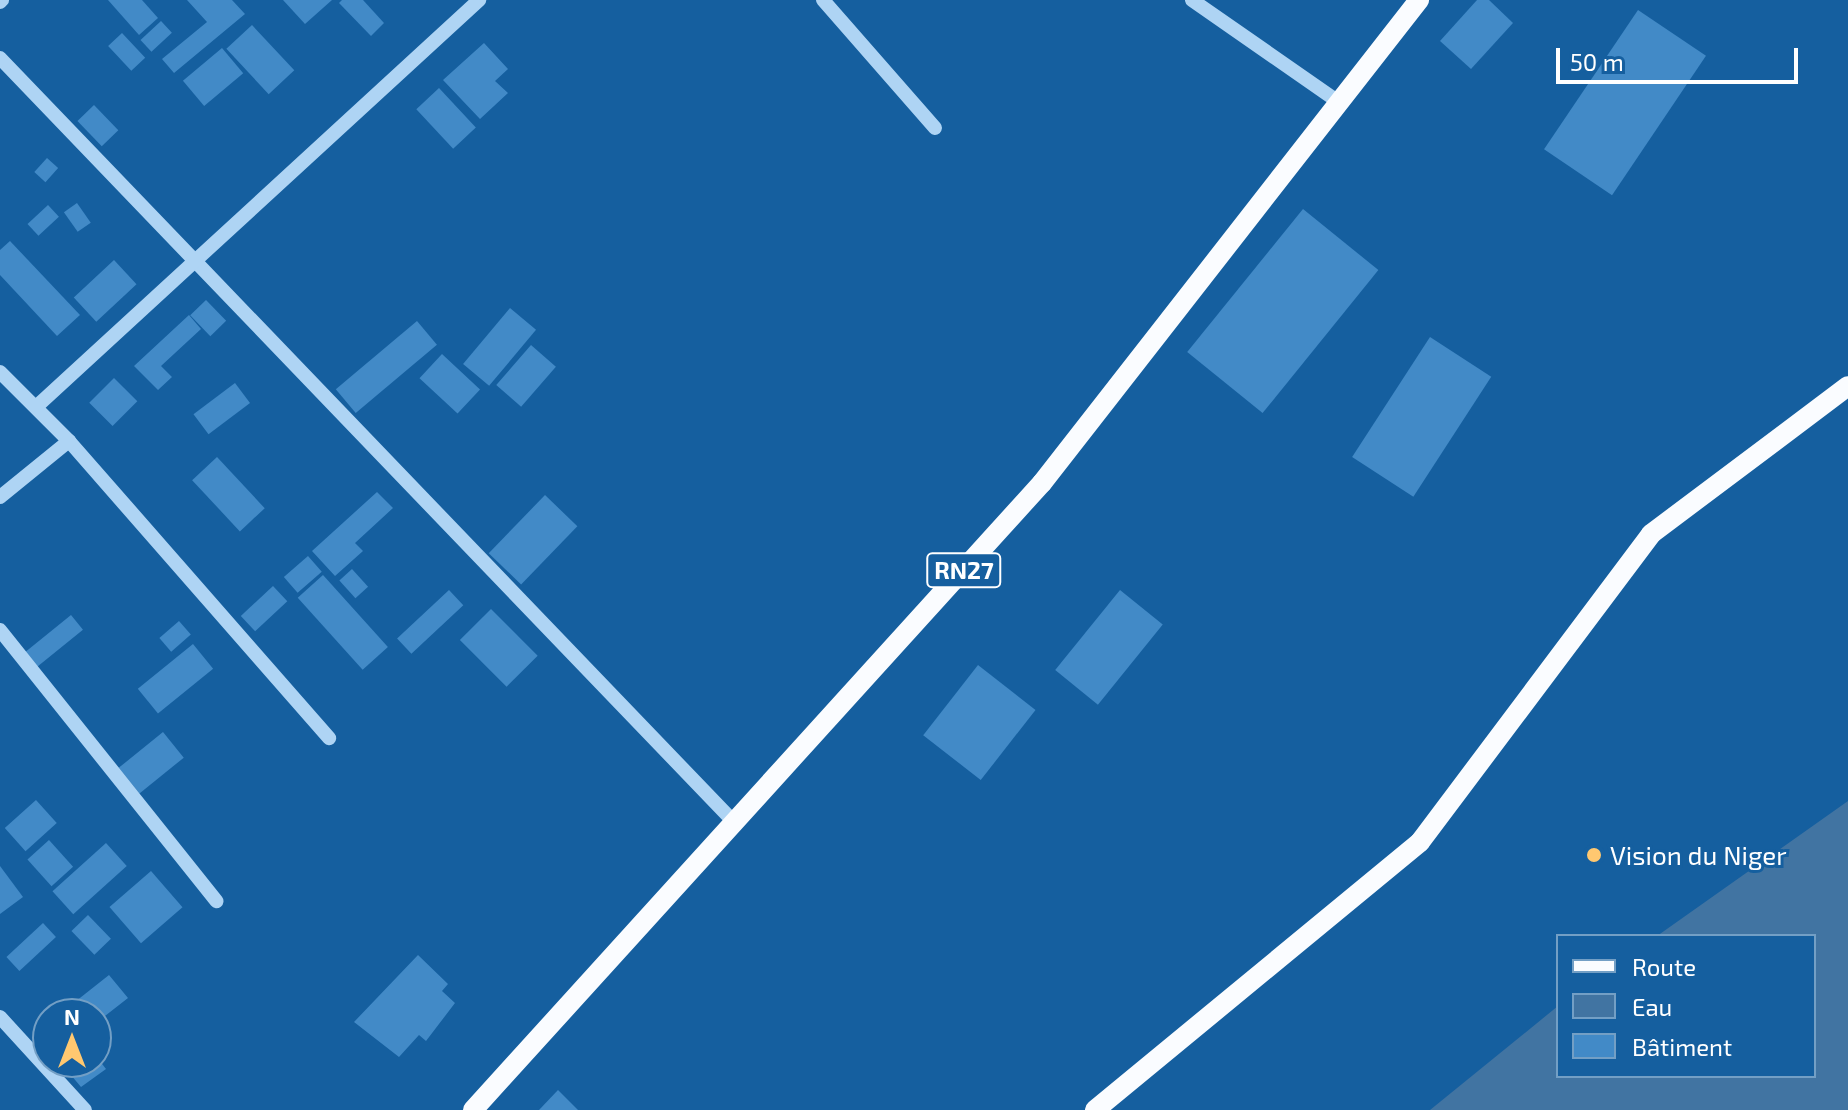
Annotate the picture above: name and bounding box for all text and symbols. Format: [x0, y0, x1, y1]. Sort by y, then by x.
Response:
scale bar [1560, 32, 1802, 82]
text: 50 m [1570, 47, 1624, 76]
road number: RN27 [926, 550, 1002, 590]
place label: Vision du Niger [1610, 839, 1787, 871]
marker: Vision du Niger [1585, 846, 1603, 864]
legend [1556, 934, 1816, 1078]
text: Route [1632, 952, 1696, 981]
text: Eau [1632, 992, 1672, 1021]
north arrow [32, 998, 112, 1078]
text: N [64, 1003, 80, 1029]
text: Bâtiment [1632, 1032, 1732, 1061]

